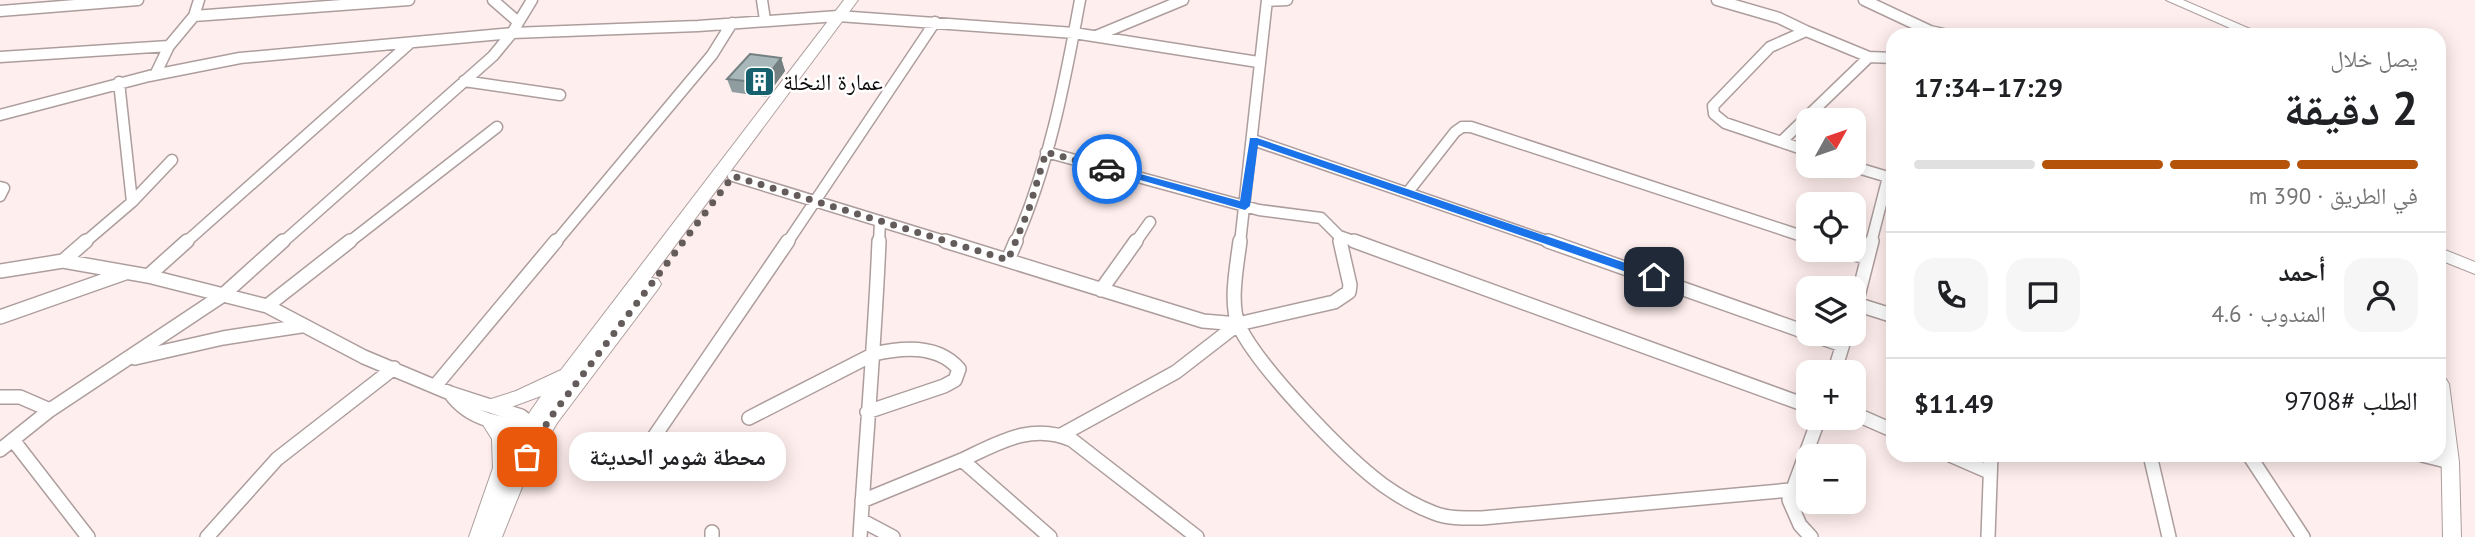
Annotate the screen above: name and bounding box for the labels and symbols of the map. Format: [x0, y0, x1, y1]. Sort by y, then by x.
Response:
building icon: عمارة النخلة [743, 65, 777, 99]
place label: عمارة النخلة [783, 67, 883, 96]
north arrow [1796, 108, 1866, 178]
courier [1072, 134, 1142, 204]
pin [1624, 247, 1684, 307]
pin [497, 427, 557, 487]
callout: محطة شومر الحديثة [569, 433, 786, 482]

